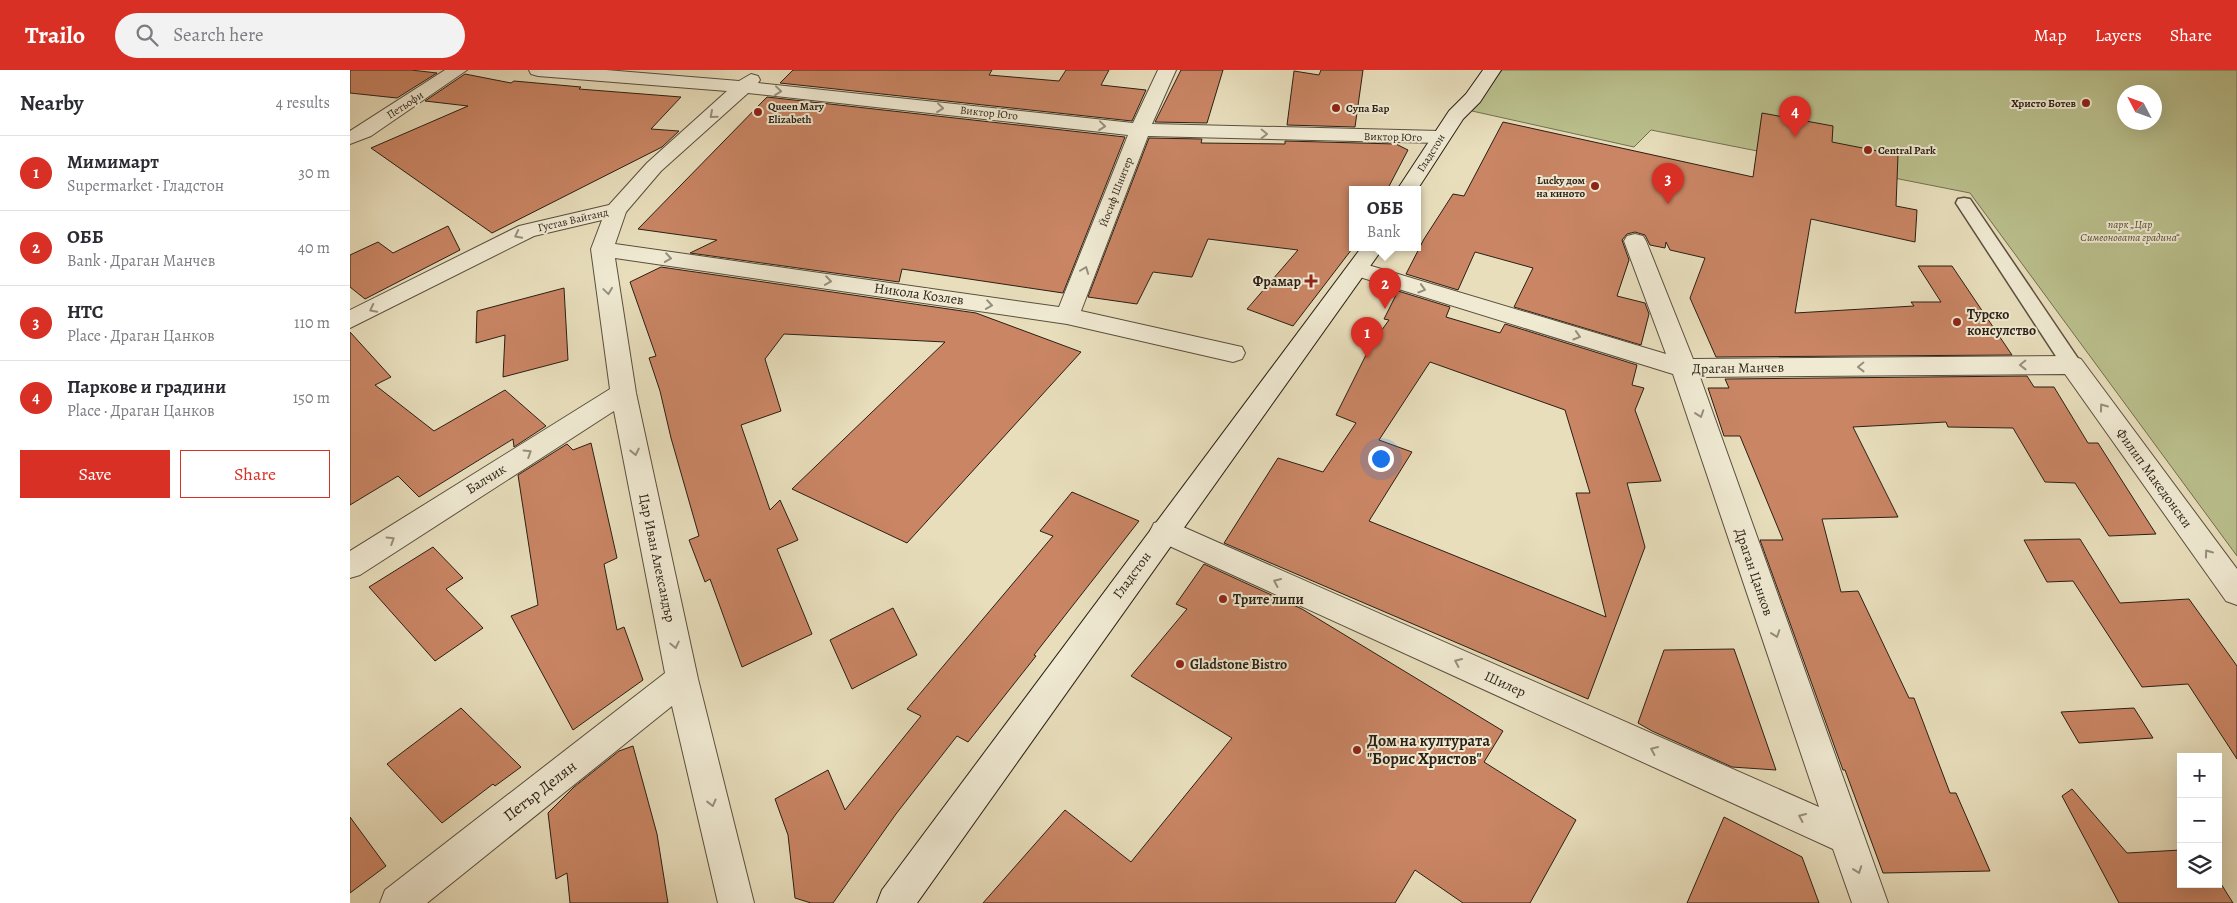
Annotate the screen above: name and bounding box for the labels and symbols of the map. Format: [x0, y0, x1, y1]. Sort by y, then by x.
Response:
one-way arrow [775, 85, 783, 96]
north arrow [2117, 85, 2162, 130]
street label: Петьофи [384, 88, 426, 122]
pin: 4 [1779, 96, 1811, 137]
place label: Христо Ботев [2011, 96, 2077, 111]
marker: Христо Ботев [2080, 97, 2092, 109]
place label: Queen Mary Elizabeth [768, 99, 825, 127]
place label: Супа Бар [1346, 101, 1390, 116]
one-way arrow [936, 102, 944, 113]
street label: Виктор Юго [959, 102, 1019, 124]
marker: Супа Бар [1330, 102, 1342, 114]
marker: Queen Mary Elizabeth [752, 106, 764, 118]
one-way arrow [709, 110, 718, 119]
one-way arrow [1098, 120, 1106, 131]
one-way arrow [1260, 129, 1268, 140]
street label: Виктор Юго [1364, 129, 1423, 145]
street label: Гладстон [1413, 131, 1449, 175]
place label: Central Park [1878, 143, 1936, 158]
marker: Central Park [1862, 144, 1874, 156]
street label: Йосиф Шнитер [1096, 155, 1136, 229]
pin: 3 [1652, 163, 1684, 204]
place label: Lucky дом на киното [1536, 173, 1586, 201]
marker: Lucky дом на киното [1589, 180, 1601, 192]
street label: Густав Вайганд [536, 204, 610, 235]
park label: парк „Цар Симеоновата градина“ [2080, 217, 2180, 245]
one-way arrow [514, 229, 523, 240]
one-way arrow [663, 253, 672, 263]
one-way arrow [1079, 267, 1089, 275]
pin: 2 [1369, 268, 1401, 309]
place label: Фрамар [1253, 272, 1302, 291]
marker: Фрамар [1305, 275, 1317, 287]
one-way arrow [824, 276, 833, 286]
street label: Никола Козлев [873, 278, 965, 310]
one-way arrow [1417, 283, 1425, 293]
one-way arrow [603, 287, 613, 296]
one-way arrow [985, 299, 994, 309]
one-way arrow [369, 303, 378, 313]
place label: Турско консулство [1967, 305, 2036, 340]
marker: Турско консулство [1951, 316, 1963, 328]
pin: 1 [1351, 317, 1383, 358]
one-way arrow [1572, 330, 1581, 340]
street label: Драган Манчев [1692, 358, 1785, 378]
one-way arrow [2019, 360, 2026, 370]
one-way arrow [1856, 361, 1864, 372]
one-way arrow [2100, 403, 2109, 413]
one-way arrow [1694, 409, 1704, 418]
street label: Филип Македонски [2111, 424, 2197, 532]
your location [1368, 446, 1394, 472]
one-way arrow [629, 447, 640, 456]
one-way arrow [523, 449, 532, 459]
street label: Балчик [462, 459, 510, 499]
street label: Цар Иван Александър [634, 492, 680, 624]
street label: Драган Цанков [1730, 526, 1778, 619]
one-way arrow [386, 536, 395, 546]
street label: Гладстон [1108, 548, 1156, 602]
one-way arrow [2206, 550, 2214, 559]
one-way arrow [1273, 577, 1282, 588]
place label: Трите липи [1233, 590, 1304, 609]
marker: Трите липи [1217, 593, 1229, 605]
one-way arrow [1770, 629, 1780, 638]
one-way arrow [669, 641, 679, 650]
place label: Gladstone Bistro [1190, 655, 1287, 674]
marker: Gladstone Bistro [1174, 658, 1186, 670]
one-way arrow [1454, 658, 1463, 669]
street label: Шилер [1481, 666, 1529, 702]
place label: Дом на културата "Борис Христов" [1367, 730, 1490, 770]
marker: Дом на културата "Борис Христов" [1351, 744, 1363, 756]
one-way arrow [1650, 746, 1659, 757]
street label: Петър Делян [499, 755, 581, 827]
one-way arrow [706, 799, 717, 808]
one-way arrow [1798, 812, 1807, 823]
one-way arrow [1852, 865, 1862, 874]

